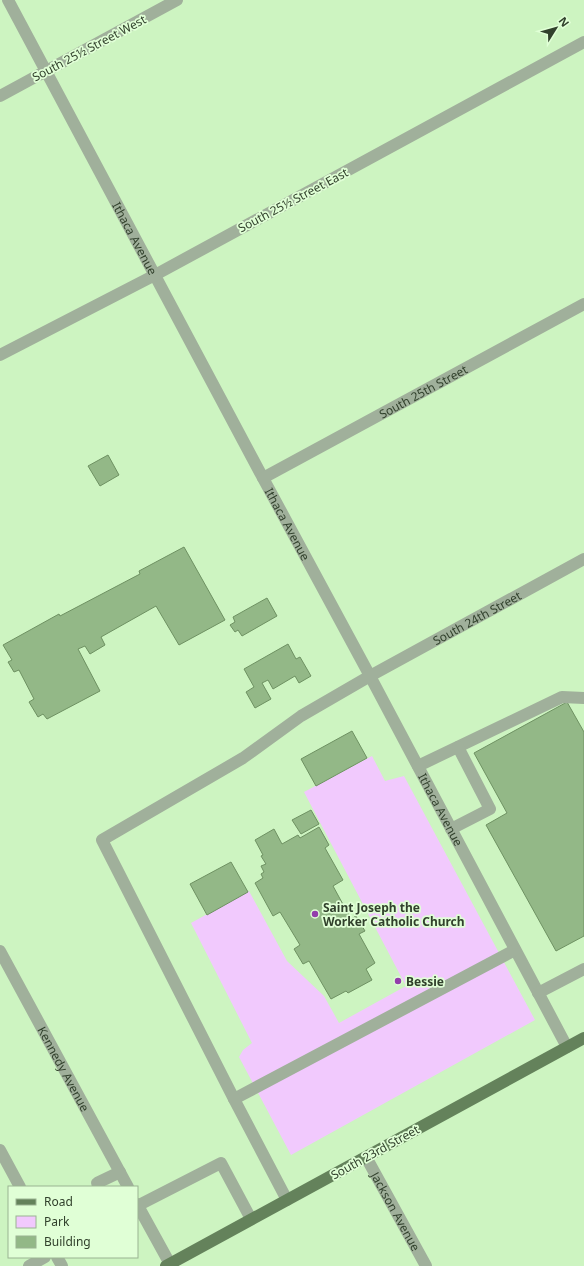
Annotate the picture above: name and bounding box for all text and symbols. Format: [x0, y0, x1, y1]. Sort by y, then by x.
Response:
north arrow [536, 8, 576, 48]
street label: South 25½ Street West [29, 10, 149, 85]
text: N [556, 14, 573, 30]
street label: South 25½ Street East [235, 163, 352, 236]
street label: Ithaca Avenue [109, 199, 162, 278]
street label: South 25th Street [376, 360, 471, 422]
street label: Ithaca Avenue [261, 485, 315, 564]
street label: South 24th Street [430, 586, 525, 649]
street label: Ithaca Avenue [415, 770, 467, 849]
place label: Saint Joseph the Worker Catholic Church [323, 899, 465, 930]
marker: Saint Joseph the Worker Catholic Church [310, 909, 320, 919]
place label: Bessie [406, 973, 444, 990]
marker: Bessie [393, 976, 403, 986]
street label: Kennedy Avenue [34, 1023, 94, 1115]
street label: South 23rd Street [328, 1120, 423, 1183]
street label: Jackson Avenue [367, 1168, 425, 1254]
legend [8, 1186, 138, 1258]
text: Road [44, 1193, 73, 1210]
text: Park [44, 1213, 70, 1230]
text: Building [44, 1233, 91, 1250]

